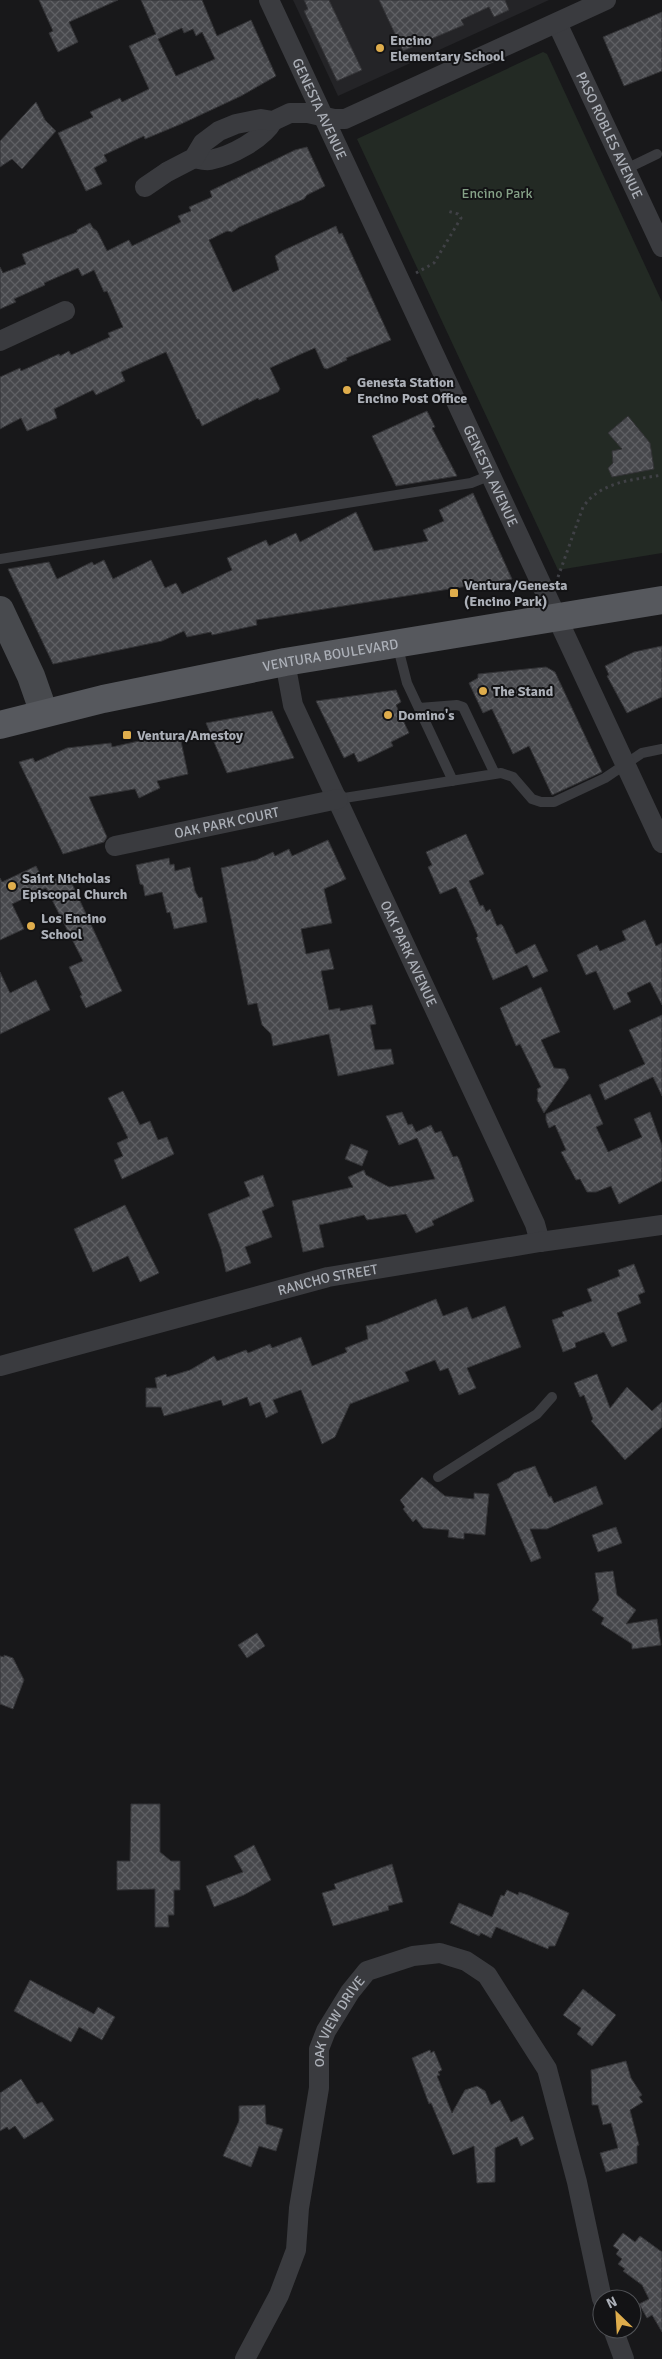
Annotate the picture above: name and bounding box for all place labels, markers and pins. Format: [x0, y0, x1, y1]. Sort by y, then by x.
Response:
place label: Encino Elementary School [390, 32, 505, 65]
marker: Encino Elementary School [374, 42, 386, 54]
place label: Genesta Station Encino Post Office [357, 374, 467, 407]
marker: Genesta Station Encino Post Office [341, 384, 353, 396]
place label: Ventura/Genesta (Encino Park) [464, 577, 567, 610]
marker: Ventura/Genesta (Encino Park) [448, 587, 460, 599]
place label: The Stand [493, 683, 554, 700]
marker: The Stand [477, 685, 489, 697]
place label: Domino's [398, 707, 455, 724]
marker: Domino's [382, 709, 394, 721]
place label: Ventura/Amestoy [137, 727, 243, 744]
marker: Ventura/Amestoy [121, 729, 133, 741]
place label: Saint Nicholas Episcopal Church [22, 870, 128, 903]
marker: Saint Nicholas Episcopal Church [6, 880, 18, 892]
place label: Los Encino School [41, 910, 106, 943]
marker: Los Encino School [25, 920, 37, 932]

